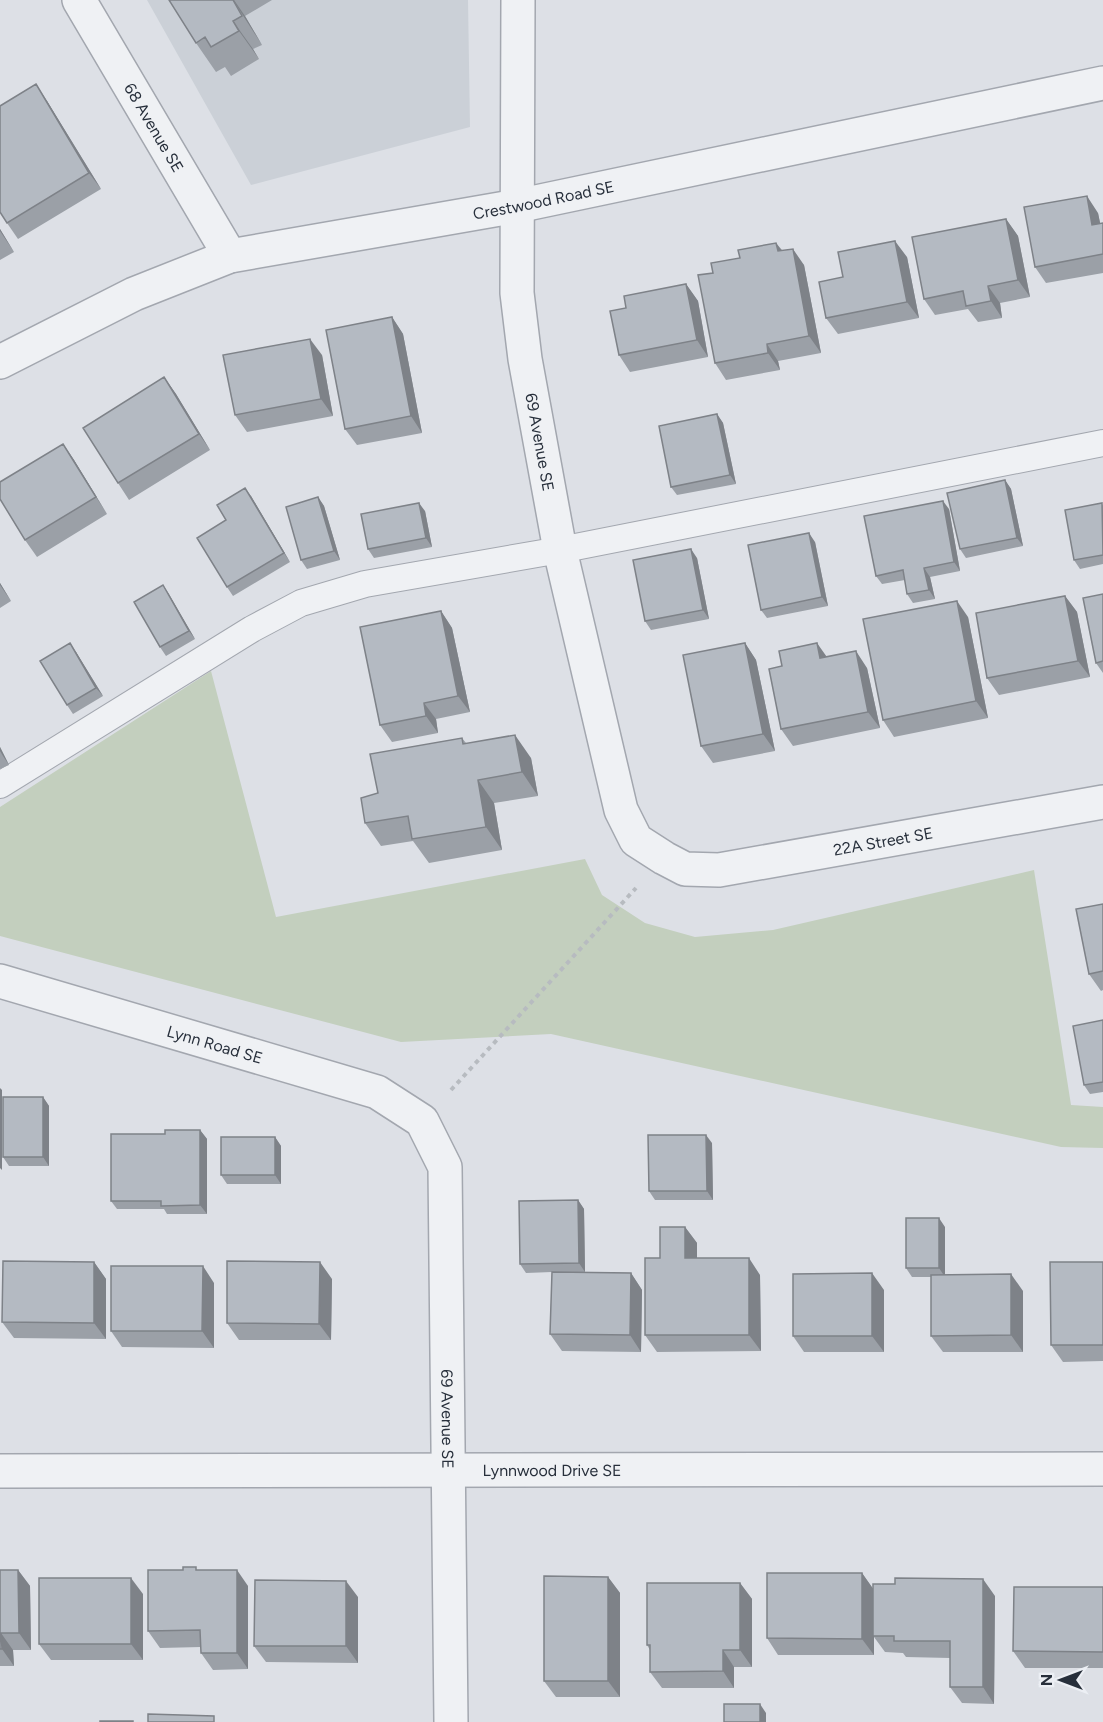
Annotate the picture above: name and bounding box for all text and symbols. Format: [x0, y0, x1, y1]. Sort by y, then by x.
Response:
street label: 68 Avenue SE [120, 80, 187, 176]
street label: Crestwood Road SE [471, 177, 616, 224]
street label: 69 Avenue SE [521, 392, 558, 493]
street label: 22A Street SE [832, 823, 935, 860]
street label: Lynn Road SE [165, 1022, 265, 1068]
street label: 69 Avenue SE [437, 1369, 457, 1469]
street label: Lynnwood Drive SE [482, 1461, 622, 1480]
north arrow [1031, 1650, 1091, 1710]
text: N [1037, 1674, 1056, 1686]

